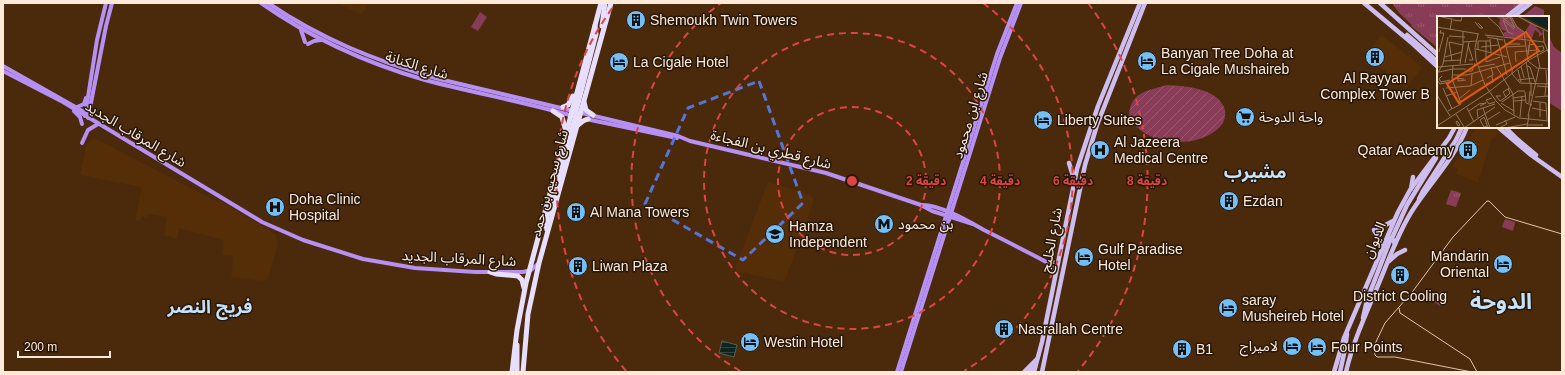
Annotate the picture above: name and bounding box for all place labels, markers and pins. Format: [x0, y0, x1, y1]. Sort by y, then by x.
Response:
building icon: Shemoukh Twin Towers [625, 9, 647, 31]
place label: Shemoukh Twin Towers [650, 12, 797, 28]
place label: Banyan Tree Doha at La Cigale Mushaireb [1161, 45, 1293, 77]
building icon: Al Rayyan Complex Tower B [1364, 46, 1386, 68]
hotel icon: Banyan Tree Doha at La Cigale Mushaireb [1136, 50, 1158, 72]
hotel icon: La Cigale Hotel [608, 51, 630, 73]
place label: La Cigale Hotel [633, 54, 729, 70]
place label: Al Rayyan Complex Tower B [1320, 70, 1430, 102]
supermarket icon: واحة الدوحة [1234, 106, 1256, 128]
hotel icon: Liberty Suites [1032, 109, 1054, 131]
place label: واحة الدوحة [1259, 109, 1323, 126]
place label: Liberty Suites [1057, 112, 1142, 128]
place label: Al Jazeera Medical Centre [1114, 134, 1208, 166]
hospital icon: Al Jazeera Medical Centre [1089, 139, 1111, 161]
building icon: Qatar Academy [1457, 139, 1479, 161]
place label: Qatar Academy [1358, 142, 1454, 158]
centre of rings [845, 174, 859, 188]
building icon: Ezdan [1218, 190, 1240, 212]
place label: Doha Clinic Hospital [289, 191, 361, 223]
place label: Ezdan [1243, 193, 1283, 209]
hospital icon: Doha Clinic Hospital [264, 196, 286, 218]
building icon: Al Mana Towers [565, 201, 587, 223]
place label: Al Mana Towers [590, 204, 689, 220]
metro station icon: بن محمود [873, 213, 895, 235]
place label: بن محمود [898, 216, 954, 233]
place label: Hamza Independent [789, 218, 867, 250]
school or university icon: Hamza Independent [764, 223, 786, 245]
place label: Gulf Paradise Hotel [1098, 241, 1183, 273]
hotel icon: Gulf Paradise Hotel [1073, 246, 1095, 268]
place label: Mandarin Oriental [1431, 248, 1489, 280]
hotel icon: Mandarin Oriental [1492, 253, 1514, 275]
building icon: Liwan Plaza [567, 255, 589, 277]
place label: Liwan Plaza [592, 258, 668, 274]
building icon: District Cooling [1389, 264, 1411, 286]
place label: District Cooling [1353, 288, 1447, 304]
place label: saray Musheireb Hotel [1242, 292, 1344, 324]
hotel icon: saray Musheireb Hotel [1217, 297, 1239, 319]
building icon: Nasrallah Centre [993, 318, 1015, 340]
place label: Nasrallah Centre [1018, 321, 1123, 337]
hotel icon: Westin Hotel [739, 331, 761, 353]
place label: Westin Hotel [764, 334, 843, 350]
hotel icon: لاميراج [1281, 335, 1303, 357]
hotel icon: Four Points [1306, 336, 1328, 358]
building icon: B1 [1171, 338, 1193, 360]
place label: لاميراج [1240, 338, 1278, 357]
place label: Four Points [1331, 339, 1403, 355]
place label: B1 [1196, 341, 1213, 357]

